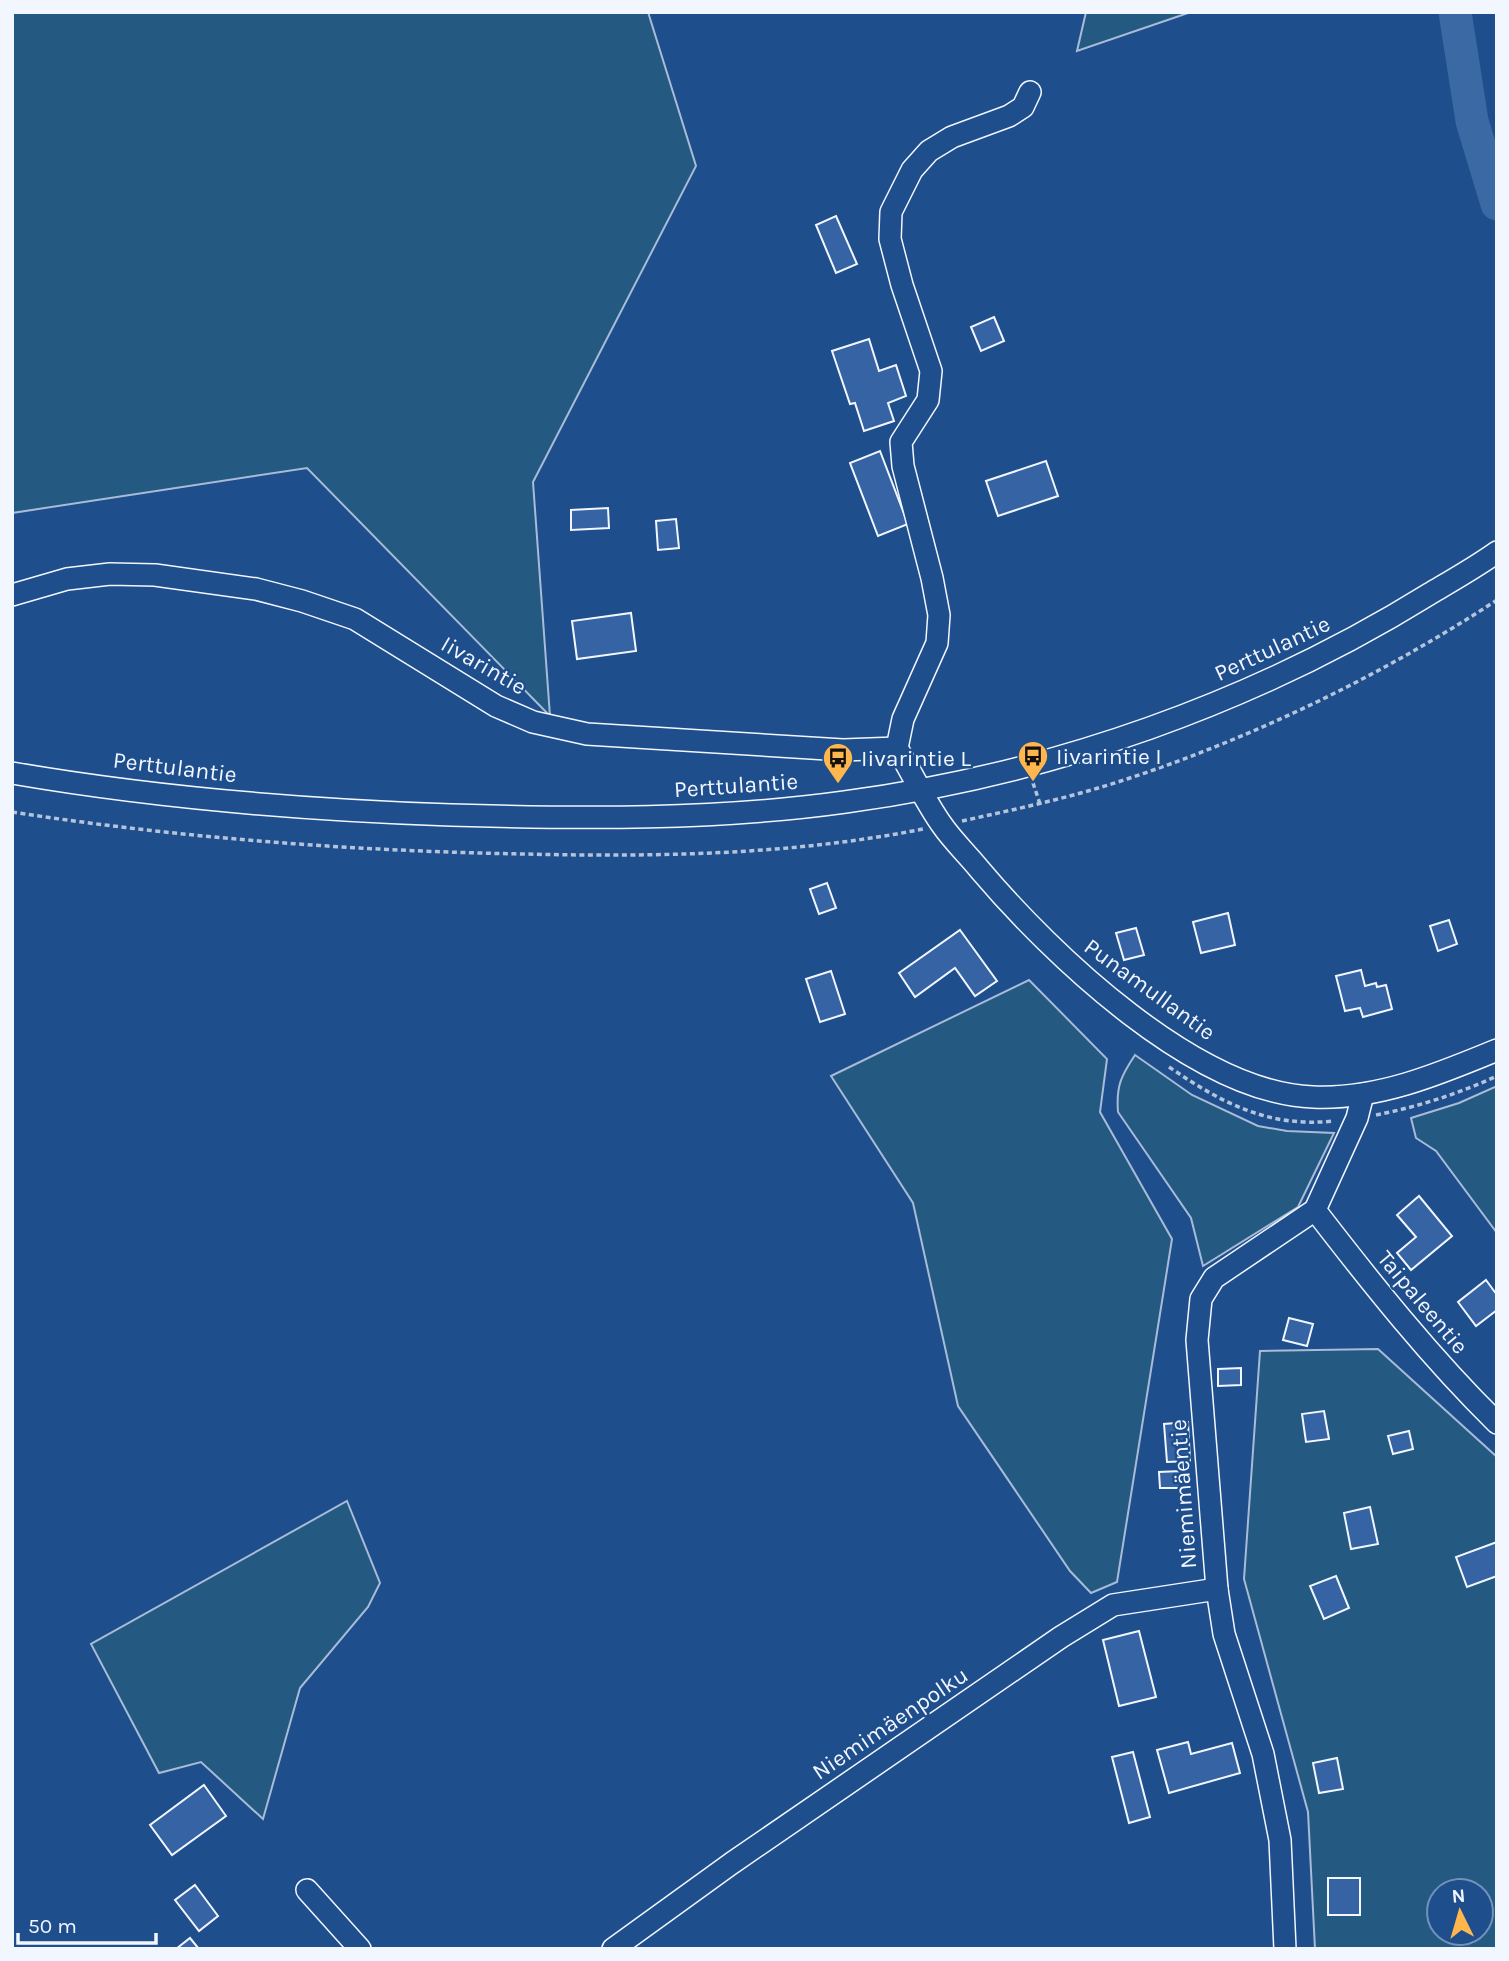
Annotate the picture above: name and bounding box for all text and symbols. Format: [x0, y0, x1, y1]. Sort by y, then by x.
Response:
street label: Perttulantie [1210, 610, 1334, 687]
street label: Iivarintie [436, 630, 531, 701]
bus stop icon: Iivarintie I [1016, 739, 1050, 783]
bus stop icon: Iivarintie L [821, 741, 855, 785]
place label: Iivarintie I [1056, 743, 1162, 770]
place label: Iivarintie L [861, 745, 971, 772]
street label: Perttulantie [112, 747, 238, 788]
street label: Perttulantie [673, 768, 799, 803]
street label: Punamullantie [1079, 933, 1220, 1046]
street label: Taipaleentie [1372, 1245, 1474, 1359]
street label: Niemimäentie [1165, 1418, 1202, 1570]
street label: Niemimäenpolku [807, 1661, 973, 1785]
north arrow [1425, 1877, 1495, 1947]
text: N [1451, 1885, 1466, 1908]
scale bar [18, 1902, 156, 1946]
text: 50 m [28, 1914, 77, 1938]

